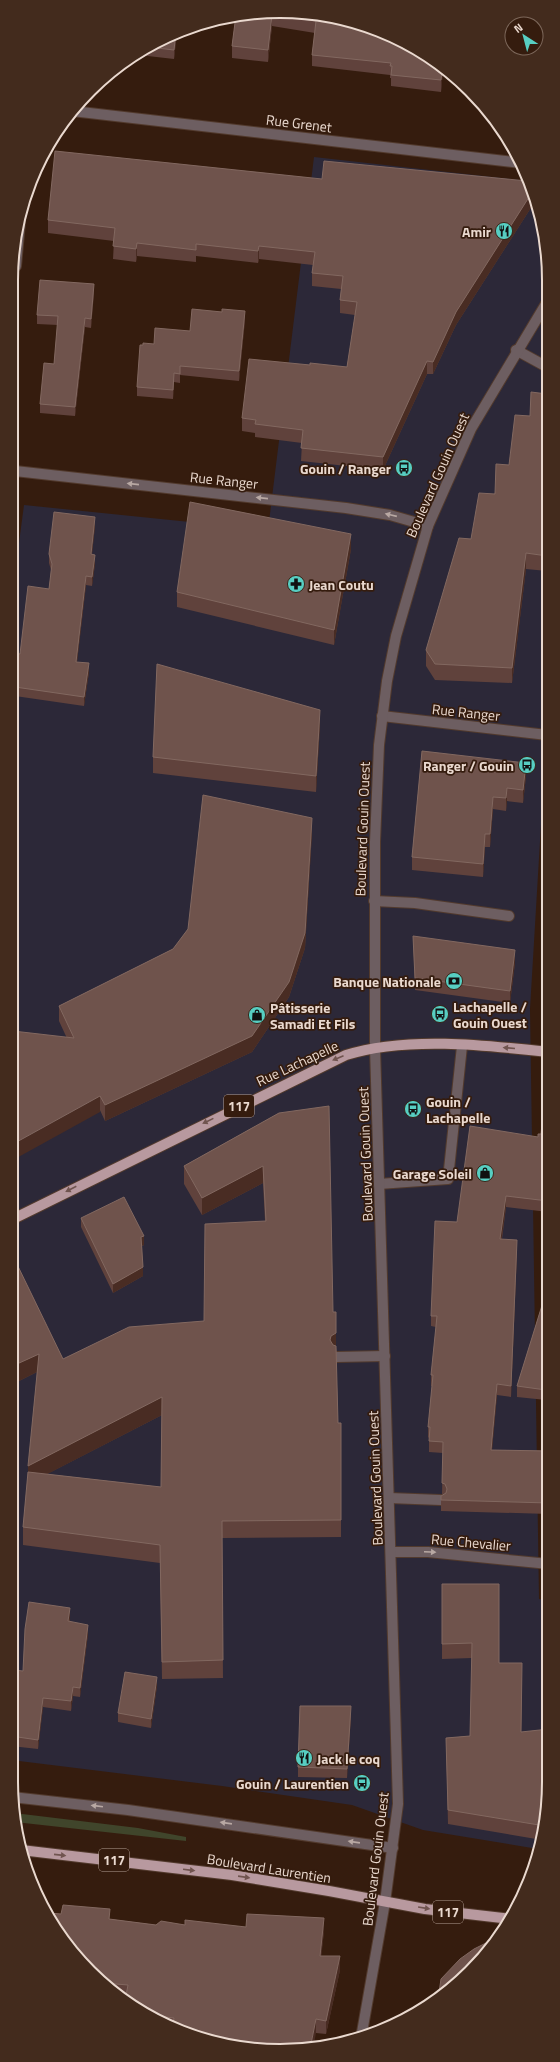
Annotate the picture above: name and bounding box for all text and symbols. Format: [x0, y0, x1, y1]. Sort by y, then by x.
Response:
north arrow [504, 16, 544, 56]
text: N [510, 19, 526, 37]
street label: Rue Grenet [265, 109, 333, 137]
place label: Amir [462, 221, 491, 242]
restaurant icon: Amir [494, 221, 514, 241]
street label: Boulevard Gouin Ouest [400, 409, 474, 541]
place label: Gouin / Ranger [300, 458, 391, 479]
bus stop icon: Gouin / Ranger [394, 458, 414, 478]
street label: Rue Ranger [189, 466, 259, 494]
one-way arrow [127, 481, 139, 488]
one-way arrow [256, 495, 268, 502]
one-way arrow [385, 512, 397, 518]
pharmacy icon: Jean Coutu [286, 574, 306, 594]
place label: Jean Coutu [309, 574, 374, 595]
street label: Rue Ranger [431, 698, 501, 726]
place label: Ranger / Gouin [423, 755, 514, 776]
bus stop icon: Ranger / Gouin [517, 755, 537, 775]
street label: Boulevard Gouin Ouest [349, 761, 375, 897]
place label: Banque Nationale [333, 971, 441, 992]
bank icon: Banque Nationale [444, 971, 464, 991]
place label: Lachapelle / Gouin Ouest [453, 996, 527, 1033]
place label: Pâtisserie Samadi Et Fils [270, 997, 356, 1034]
bus stop icon: Lachapelle / Gouin Ouest [430, 1004, 450, 1024]
shop icon: Pâtisserie Samadi Et Fils [247, 1005, 267, 1025]
street label: Rue Lachapelle [252, 1035, 342, 1091]
one-way arrow [503, 1044, 515, 1051]
one-way arrow [331, 1056, 343, 1062]
street label: Boulevard Gouin Ouest [352, 1086, 378, 1222]
place label: Gouin / Lachapelle [426, 1091, 490, 1128]
road number: 117 [224, 1095, 254, 1117]
bus stop icon: Gouin / Lachapelle [403, 1099, 423, 1119]
one-way arrow [203, 1118, 214, 1124]
place label: Garage Soleil [393, 1163, 472, 1184]
shop icon: Garage Soleil [475, 1163, 495, 1183]
one-way arrow [65, 1186, 77, 1193]
street label: Boulevard Gouin Ouest [362, 1410, 388, 1546]
street label: Rue Chevalier [430, 1528, 512, 1556]
one-way arrow [424, 1549, 436, 1556]
restaurant icon: Jack le coq [294, 1748, 314, 1768]
place label: Jack le coq [317, 1748, 380, 1769]
place label: Gouin / Laurentien [236, 1773, 349, 1794]
bus stop icon: Gouin / Laurentien [352, 1773, 372, 1793]
street label: Boulevard Gouin Ouest [356, 1791, 394, 1927]
one-way arrow [91, 1803, 103, 1809]
one-way arrow [220, 1820, 232, 1826]
one-way arrow [348, 1839, 360, 1845]
street label: Boulevard Laurentien [205, 1848, 333, 1888]
road number: 117 [99, 1849, 129, 1871]
one-way arrow [54, 1851, 66, 1858]
one-way arrow [183, 1867, 195, 1873]
one-way arrow [238, 1874, 251, 1880]
road number: 117 [433, 1901, 463, 1923]
one-way arrow [418, 1906, 430, 1912]

